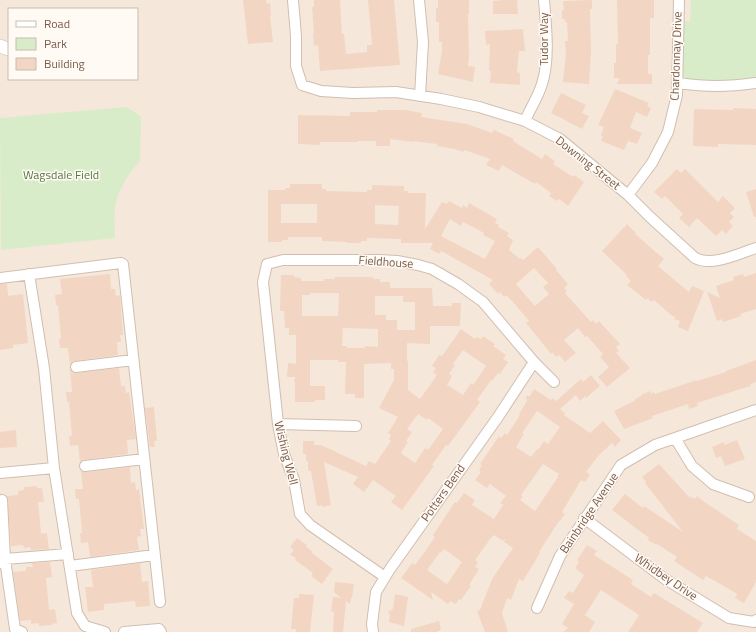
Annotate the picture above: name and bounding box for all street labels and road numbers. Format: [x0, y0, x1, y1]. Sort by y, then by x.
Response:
street label: Chardonnay Drive [664, 11, 687, 101]
street label: Tudor Way [534, 12, 553, 66]
street label: Downing Street [552, 131, 626, 195]
street label: Fieldhouse [358, 250, 414, 273]
street label: Wishing Well [269, 419, 304, 487]
street label: Potters Bend [416, 460, 469, 525]
street label: Bainbridge Avenue [554, 468, 623, 557]
street label: Whidbey Drive [631, 548, 702, 605]

